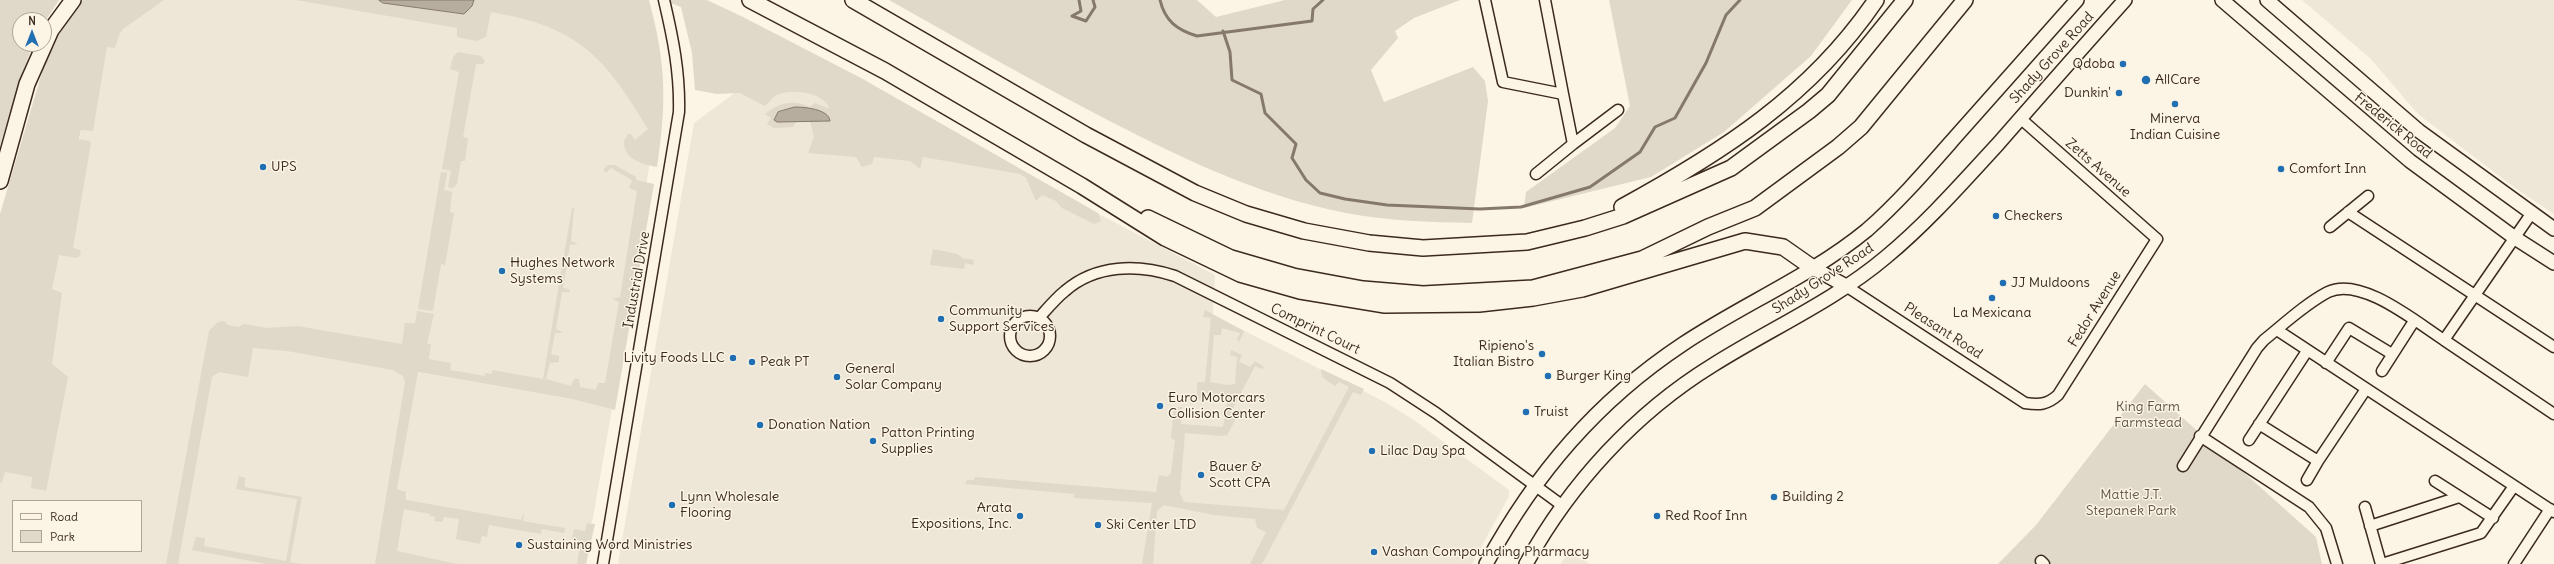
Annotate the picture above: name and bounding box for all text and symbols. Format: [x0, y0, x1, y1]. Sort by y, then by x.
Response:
street label: Shady Grove Road [2006, 9, 2098, 107]
north arrow [12, 12, 52, 52]
text: N [28, 14, 36, 28]
place label: Qdoba [2073, 56, 2115, 72]
marker: Qdoba [2118, 59, 2128, 69]
place label: AllCare [2155, 72, 2200, 88]
marker: AllCare [2140, 74, 2152, 86]
place label: Dunkin' [2064, 85, 2111, 101]
marker: Dunkin' [2114, 88, 2124, 98]
street label: Frederick Road [2351, 90, 2435, 162]
marker: Minerva Indian Cuisine [2170, 99, 2180, 109]
place label: Minerva Indian Cuisine [2130, 111, 2220, 144]
street label: Zetts Avenue [2062, 135, 2134, 201]
place label: UPS [271, 159, 297, 175]
place label: Comfort Inn [2289, 161, 2366, 177]
marker: UPS [258, 162, 268, 172]
marker: Comfort Inn [2276, 164, 2286, 174]
place label: Checkers [2004, 208, 2063, 224]
marker: Checkers [1991, 211, 2001, 221]
street label: Industrial Drive [620, 230, 654, 330]
street label: Shady Grove Road [1769, 240, 1877, 318]
place label: Hughes Network Systems [510, 255, 615, 288]
marker: Hughes Network Systems [497, 266, 507, 276]
street label: Fedor Avenue [2065, 268, 2125, 350]
place label: JJ Muldoons [2011, 275, 2090, 291]
marker: JJ Muldoons [1998, 278, 2008, 288]
marker: La Mexicana [1987, 293, 1997, 303]
street label: Pleasant Road [1901, 299, 1985, 363]
street label: Comprint Court [1267, 300, 1363, 358]
place label: Community Support Services [949, 303, 1054, 336]
place label: La Mexicana [1953, 305, 2031, 321]
marker: Community Support Services [936, 314, 946, 324]
place label: Ripieno's Italian Bistro [1453, 338, 1534, 370]
marker: Ripieno's Italian Bistro [1537, 349, 1547, 359]
place label: Livity Foods LLC [623, 350, 725, 366]
marker: Livity Foods LLC [728, 353, 738, 363]
place label: Peak PT [760, 354, 810, 370]
marker: Peak PT [747, 357, 757, 367]
place label: General Solar Company [845, 361, 942, 394]
place label: Burger King [1556, 368, 1631, 384]
marker: Burger King [1543, 371, 1553, 381]
marker: General Solar Company [832, 372, 842, 382]
place label: Euro Motorcars Collision Center [1168, 390, 1265, 422]
park label: King Farm Farmstead [2114, 399, 2182, 432]
marker: Euro Motorcars Collision Center [1155, 401, 1165, 411]
place label: Truist [1534, 404, 1568, 420]
marker: Truist [1521, 407, 1531, 417]
place label: Donation Nation [768, 417, 870, 433]
marker: Donation Nation [755, 420, 765, 430]
place label: Patton Printing Supplies [881, 425, 975, 458]
marker: Patton Printing Supplies [868, 436, 878, 446]
place label: Lilac Day Spa [1380, 443, 1465, 459]
marker: Lilac Day Spa [1367, 446, 1377, 456]
place label: Bauer & Scott CPA [1209, 459, 1271, 492]
marker: Bauer & Scott CPA [1196, 470, 1206, 480]
park label: Mattie J.T. Stepanek Park [2086, 487, 2176, 520]
place label: Lynn Wholesale Flooring [680, 489, 779, 522]
place label: Building 2 [1782, 489, 1844, 505]
marker: Building 2 [1769, 492, 1779, 502]
legend [12, 500, 142, 552]
marker: Lynn Wholesale Flooring [667, 500, 677, 510]
place label: Arata Expositions, Inc. [911, 500, 1012, 532]
place label: Red Roof Inn [1665, 508, 1747, 524]
text: Road [50, 509, 78, 524]
marker: Arata Expositions, Inc. [1015, 511, 1025, 521]
marker: Red Roof Inn [1652, 511, 1662, 521]
place label: Ski Center LTD [1106, 517, 1196, 533]
marker: Ski Center LTD [1093, 520, 1103, 530]
text: Park [50, 529, 75, 544]
place label: Sustaining Word Ministries [527, 537, 692, 553]
marker: Sustaining Word Ministries [514, 540, 524, 550]
place label: Vashan Compounding Pharmacy [1382, 544, 1589, 560]
marker: Vashan Compounding Pharmacy [1369, 547, 1379, 557]

